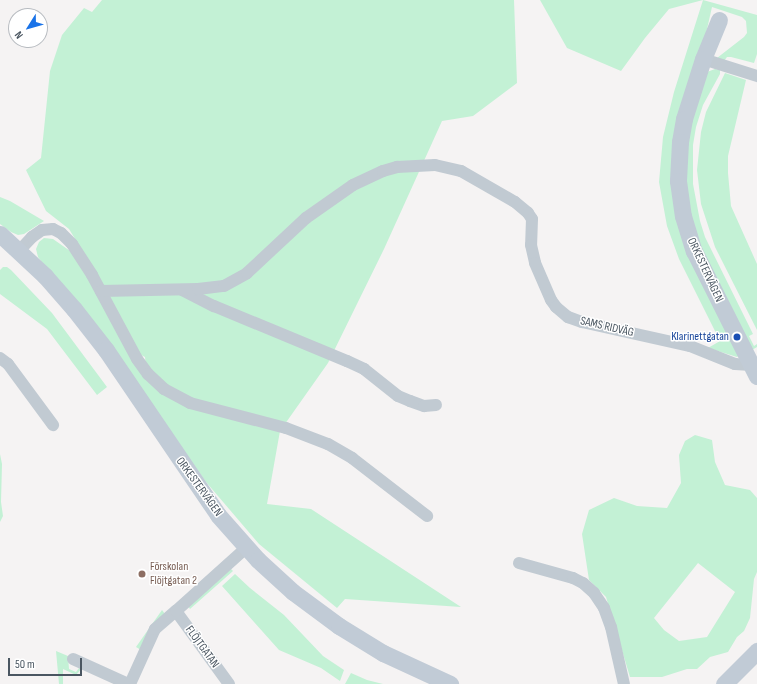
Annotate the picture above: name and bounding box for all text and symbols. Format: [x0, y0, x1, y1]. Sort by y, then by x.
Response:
north arrow [8, 8, 48, 48]
text: N [12, 29, 26, 41]
street label: ORKESTERVÄGEN [684, 236, 726, 304]
street label: SAMS RIDVÄG [579, 314, 635, 340]
place label: Klarinettgatan [671, 330, 729, 344]
marker: Klarinettgatan [732, 332, 742, 342]
street label: ORKESTERVÄGEN [173, 455, 225, 519]
place label: Förskolan Flöjtgatan 2 [150, 560, 197, 588]
marker: Förskolan Flöjtgatan 2 [137, 569, 147, 579]
street label: FLÖJTGATAN [182, 623, 222, 671]
scale bar [10, 650, 84, 676]
text: 50 m [15, 657, 35, 672]

